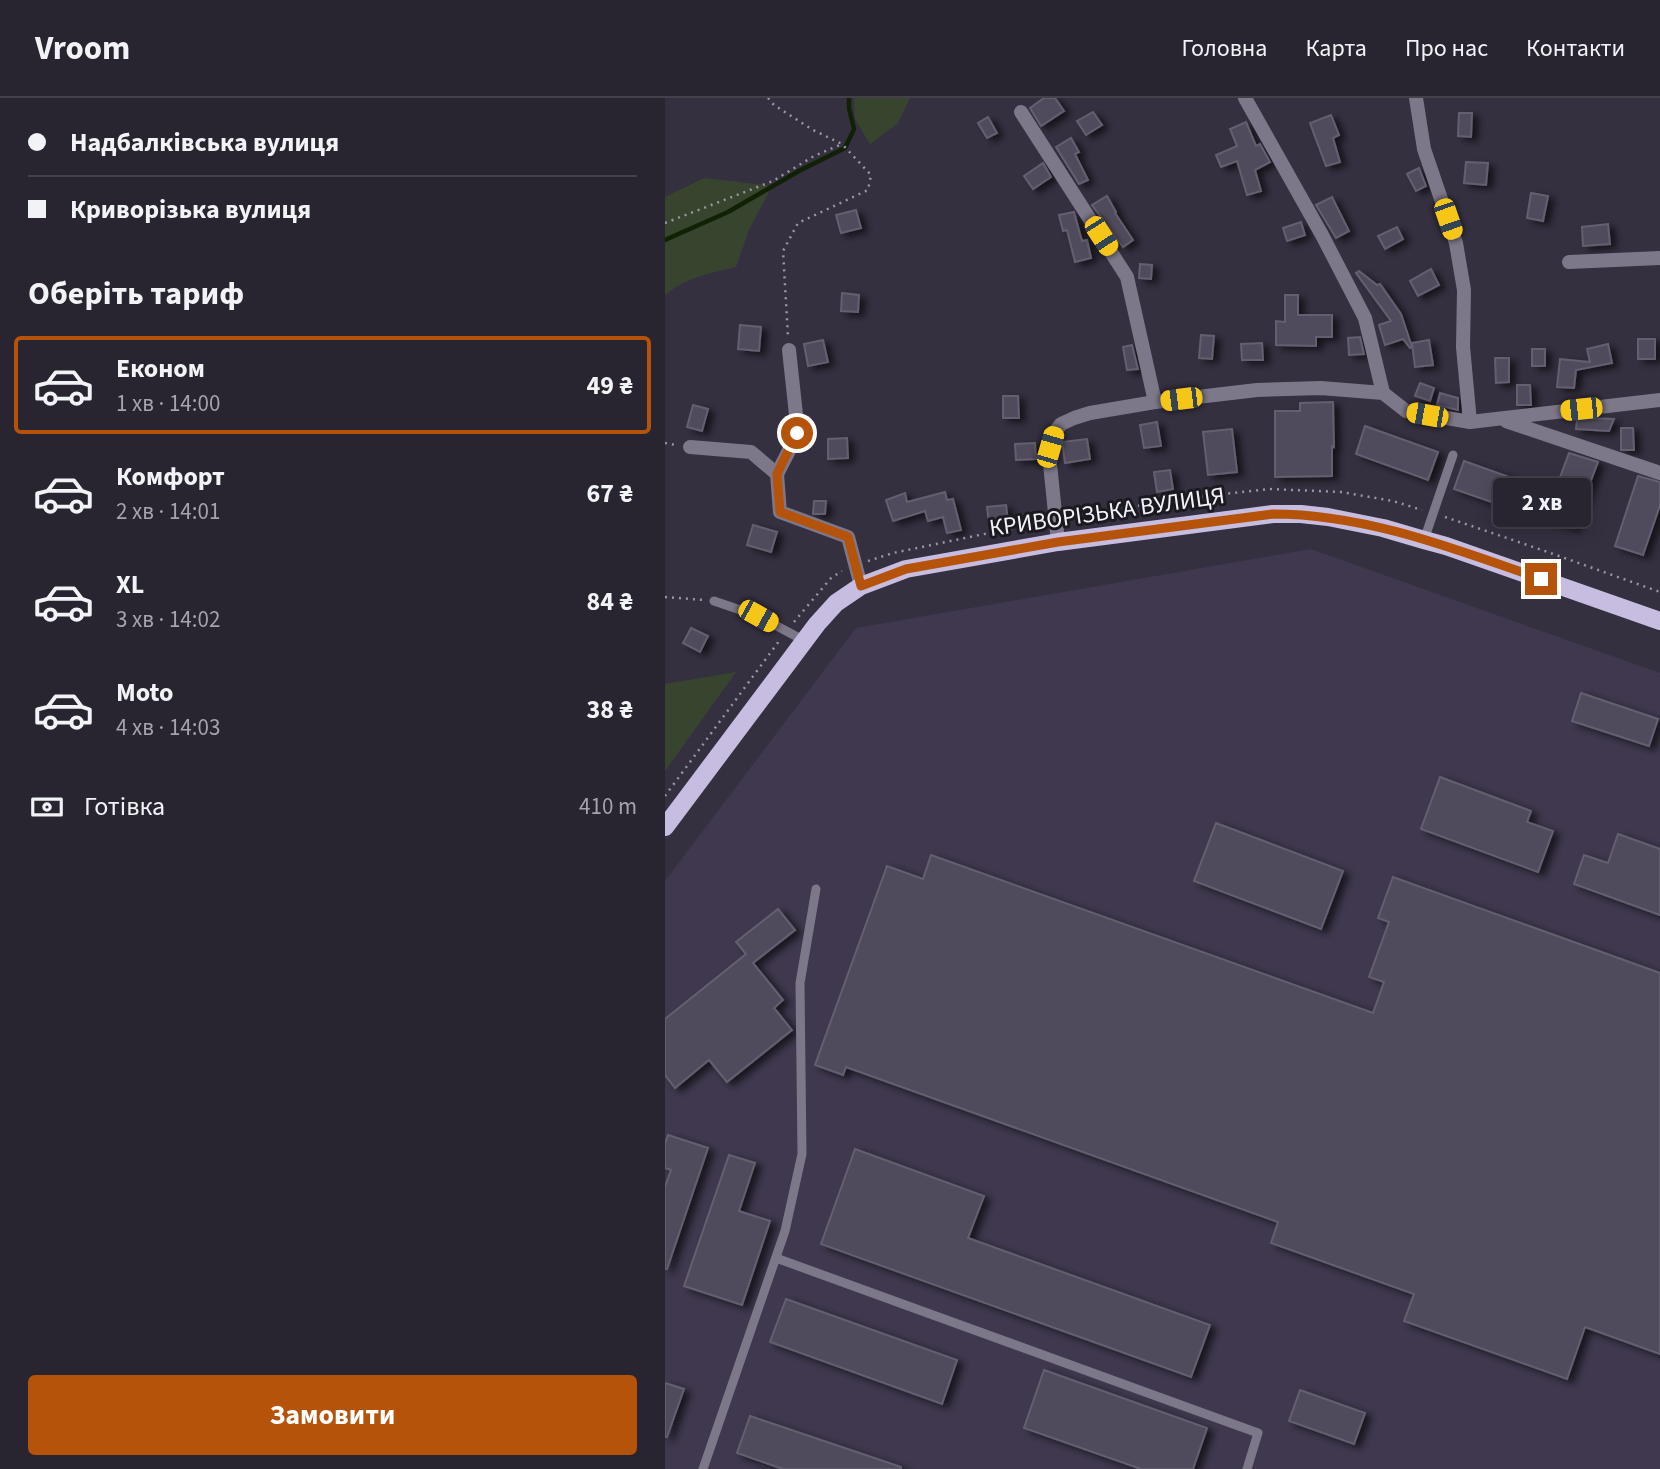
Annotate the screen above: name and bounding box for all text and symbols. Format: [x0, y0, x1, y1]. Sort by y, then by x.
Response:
text: Vroom [35, 25, 130, 72]
text: Головна [1181, 31, 1267, 66]
text: Карта [1305, 31, 1367, 66]
text: Про нас [1405, 31, 1488, 66]
text: Контакти [1526, 31, 1625, 66]
text: Надбалківська вулиця [70, 124, 339, 161]
text: Криворізька вулиця [70, 191, 311, 228]
car [1432, 196, 1465, 242]
car [1081, 213, 1122, 259]
text: Оберіть тариф [28, 271, 244, 317]
text: Економ [116, 350, 205, 387]
icon: car [32, 354, 95, 417]
text: 49 ₴ [587, 367, 633, 404]
car [1159, 386, 1204, 412]
text: 1 хв · 14:00 [116, 387, 220, 420]
car [1560, 396, 1603, 422]
car [1405, 401, 1450, 429]
route start [781, 417, 813, 449]
car [1035, 424, 1066, 470]
text: Комфорт [116, 458, 225, 495]
icon: car [32, 462, 95, 525]
text: 67 ₴ [587, 475, 633, 512]
callout: 2 хв [1492, 477, 1590, 526]
street label: КРИВОРІЗЬКА ВУЛИЦЯ [987, 478, 1227, 546]
text: 2 хв [1522, 486, 1562, 519]
text: 2 хв · 14:01 [116, 495, 220, 528]
route end [1525, 563, 1557, 595]
text: XL [116, 566, 144, 603]
icon: car [32, 570, 95, 633]
text: 84 ₴ [587, 583, 633, 620]
car [735, 597, 782, 635]
text: 3 хв · 14:02 [116, 603, 220, 636]
text: Moto [116, 674, 173, 711]
icon: car [32, 678, 95, 741]
text: 38 ₴ [587, 691, 633, 728]
text: 4 хв · 14:03 [116, 711, 220, 744]
icon: cash [28, 788, 66, 826]
text: Готівка [84, 788, 165, 825]
text: 410 m [579, 790, 637, 823]
button: Замовити [28, 1375, 637, 1455]

